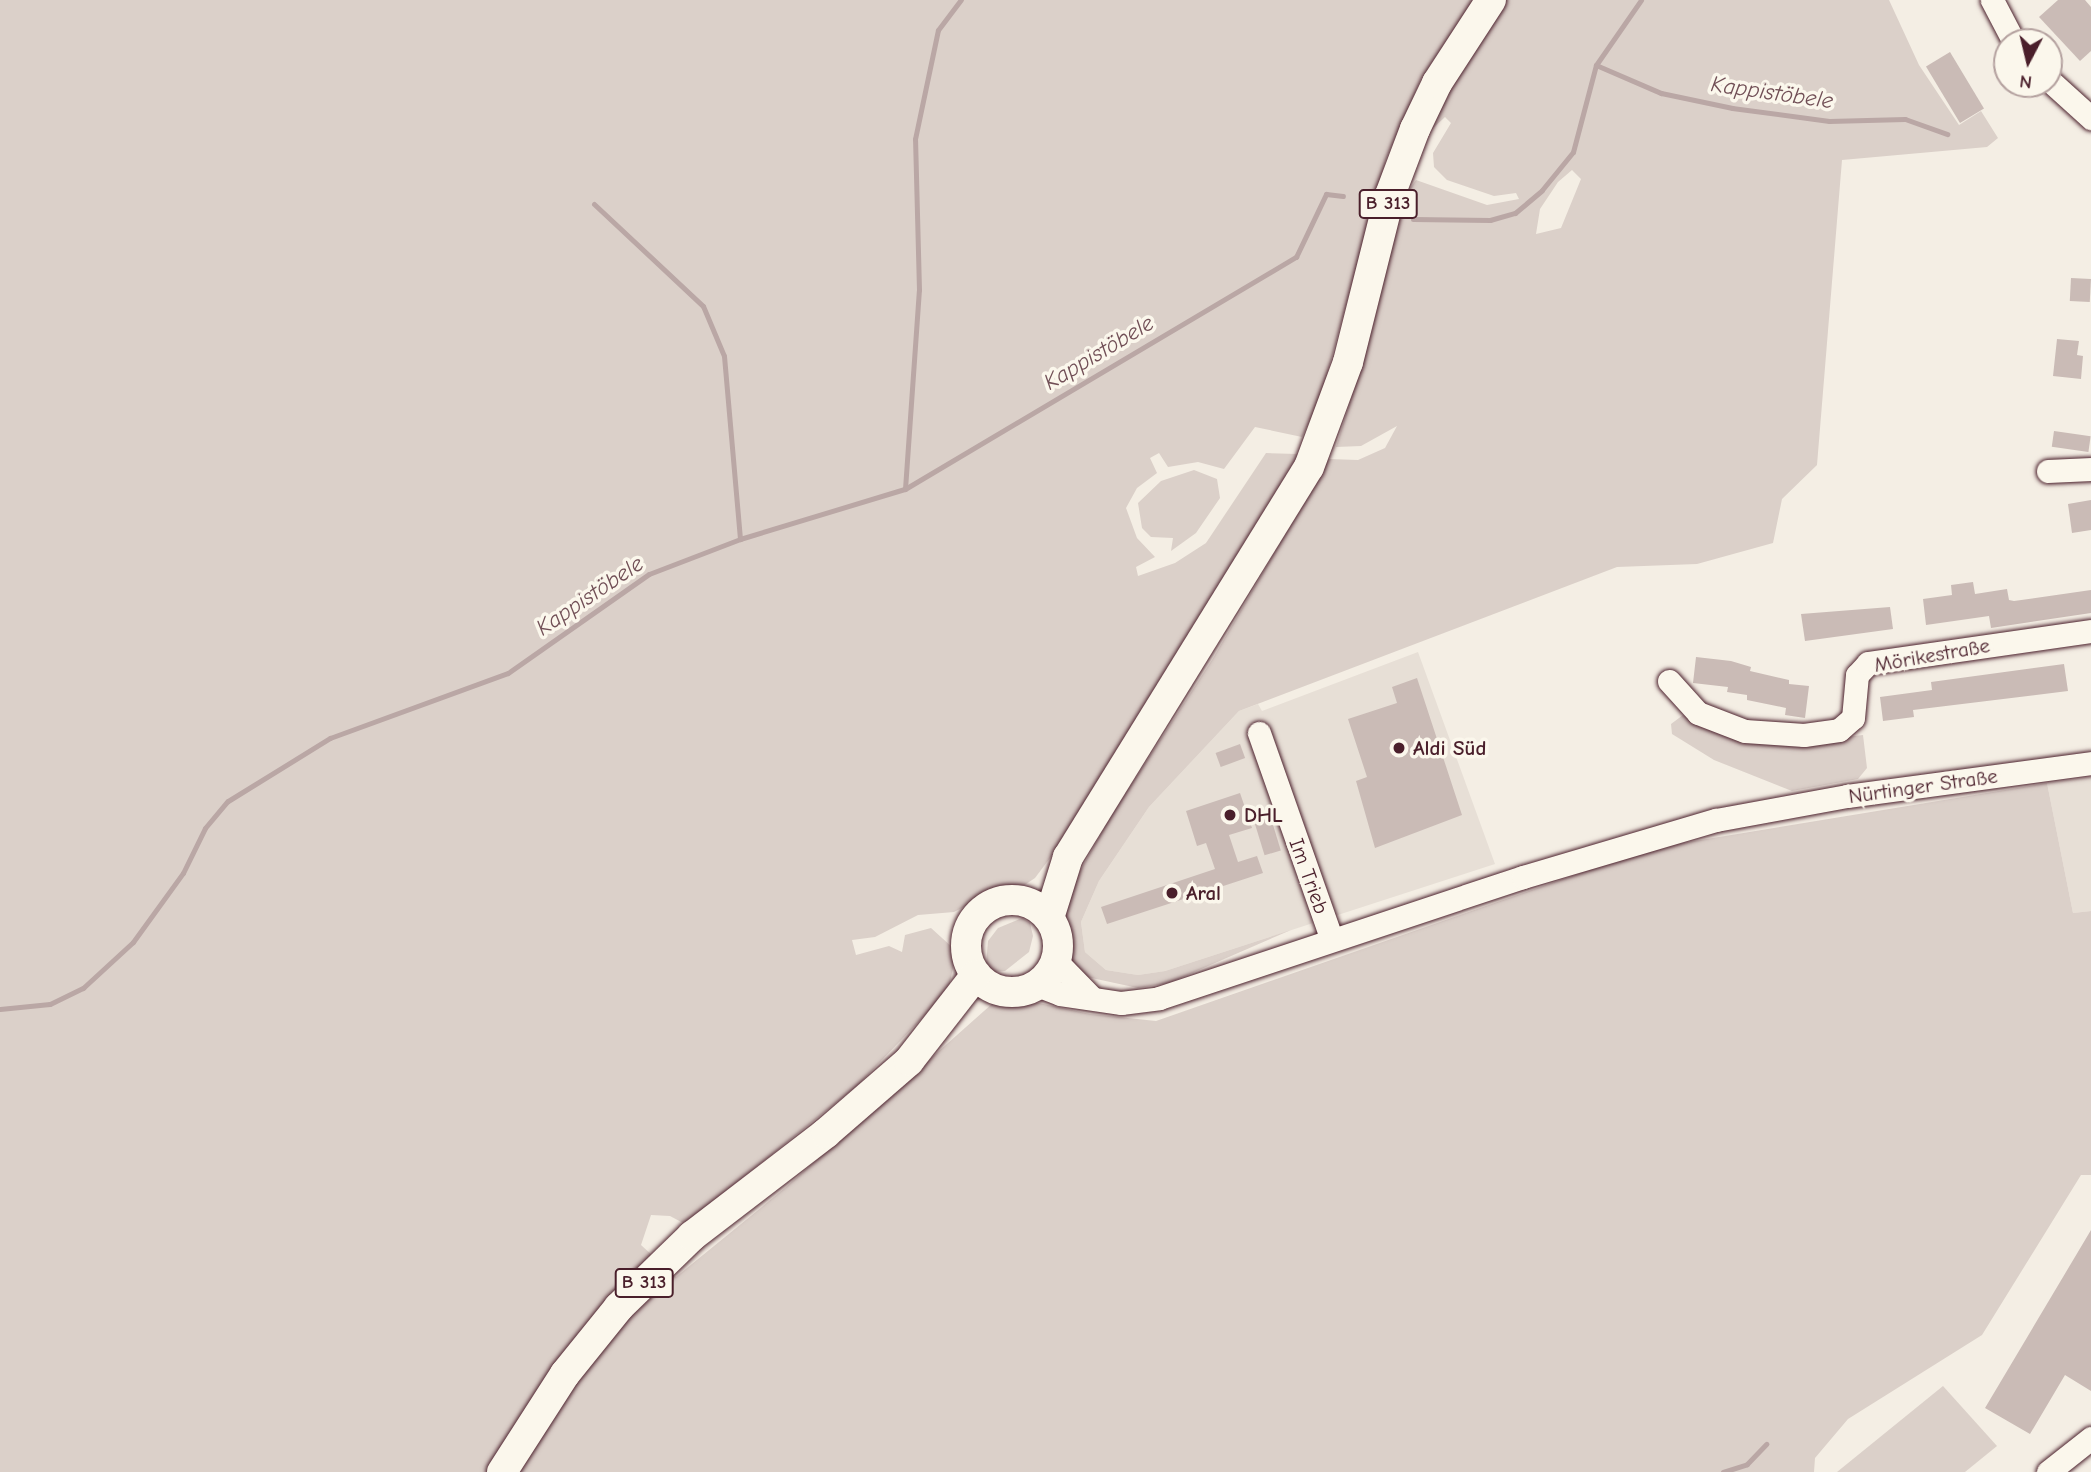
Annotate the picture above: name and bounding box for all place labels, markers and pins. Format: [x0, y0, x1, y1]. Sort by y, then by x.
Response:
place label: Aldi Süd [1413, 735, 1486, 761]
marker: Aldi Süd [1391, 740, 1407, 756]
place label: DHL [1244, 802, 1283, 828]
marker: DHL [1222, 807, 1238, 823]
place label: Aral [1186, 880, 1221, 906]
marker: Aral [1164, 885, 1180, 901]

